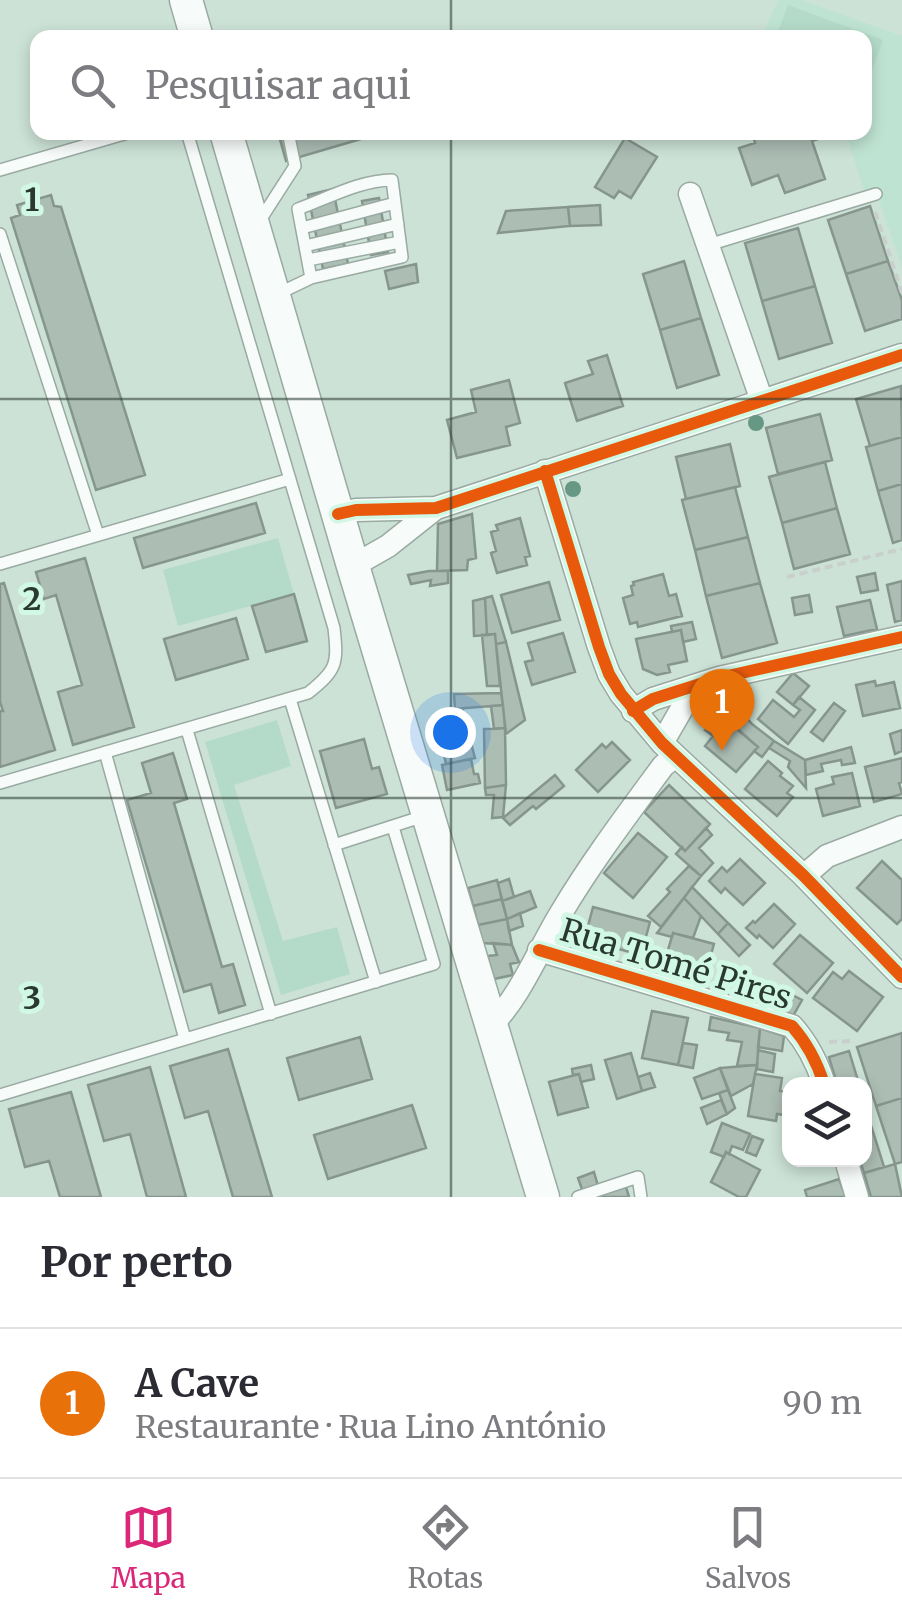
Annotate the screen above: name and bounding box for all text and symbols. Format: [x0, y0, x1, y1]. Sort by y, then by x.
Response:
search box [30, 30, 872, 140]
icon: search [65, 58, 120, 113]
text: Pesquisar aqui [145, 62, 411, 109]
text: 1 [25, 180, 40, 220]
text: 2 [23, 579, 41, 619]
pin: 1 [690, 668, 754, 751]
your location [425, 707, 476, 758]
street label: Rua Tomé Pires [556, 910, 796, 1018]
text: 3 [23, 978, 41, 1018]
map controls [782, 1077, 872, 1167]
button: layers [782, 1077, 872, 1167]
text: Por perto [40, 1236, 233, 1288]
text: A Cave [135, 1360, 259, 1407]
text: 1 [65, 1383, 80, 1423]
text: 90 m [783, 1383, 862, 1423]
text: Restaurante · Rua Lino António [135, 1407, 606, 1447]
tab: Mapa [111, 1500, 186, 1596]
tab: Rotas [408, 1500, 483, 1596]
tab: Salvos [705, 1500, 791, 1596]

